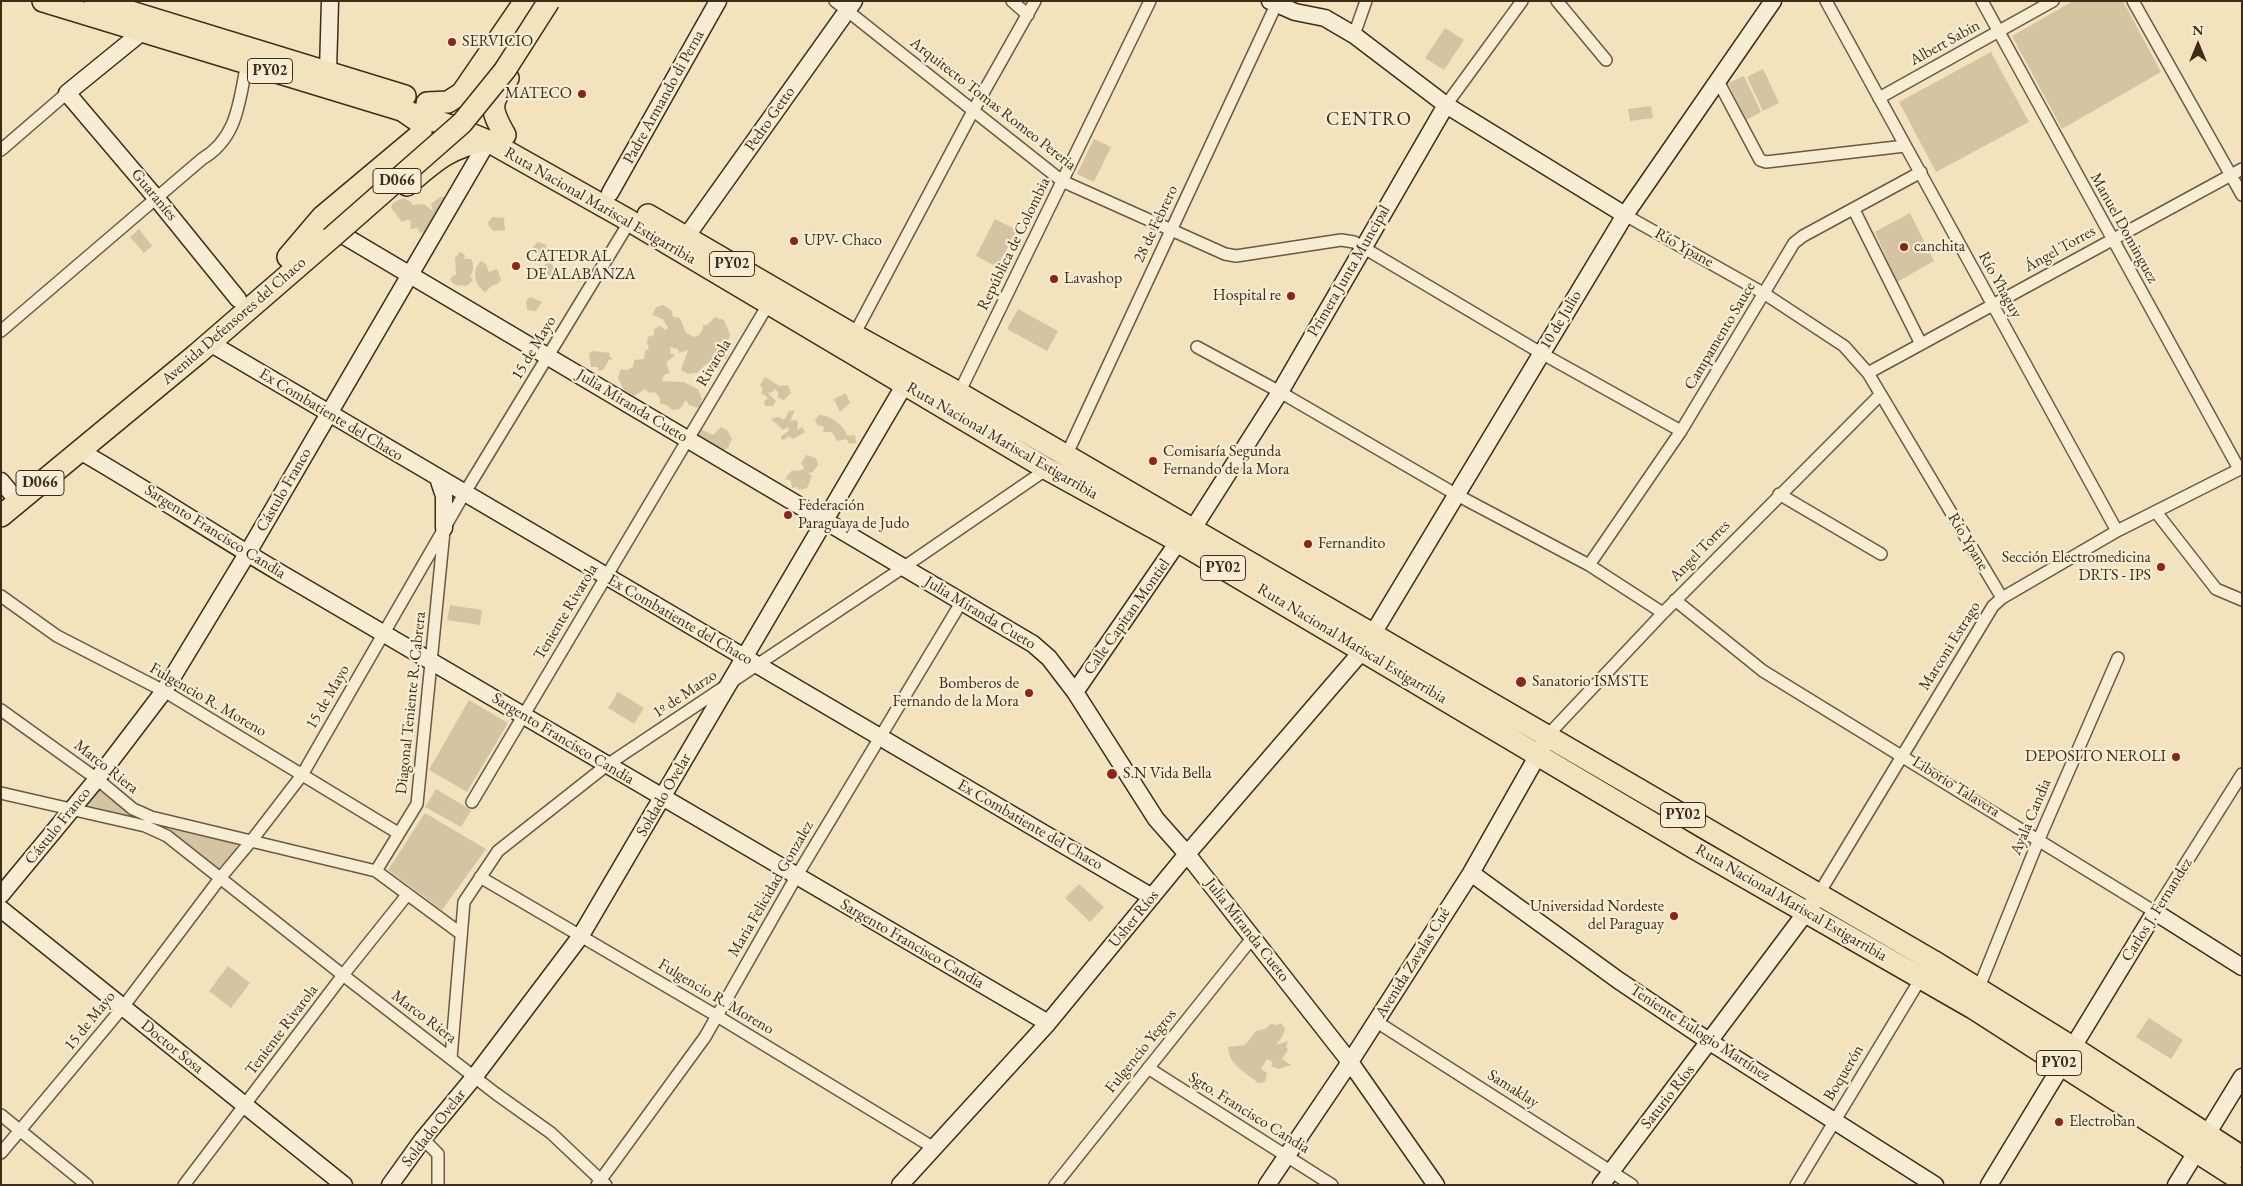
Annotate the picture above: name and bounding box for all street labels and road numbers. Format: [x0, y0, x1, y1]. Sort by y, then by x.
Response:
street label: Albert Sabin [1907, 16, 1983, 70]
street label: Padre Armando di Perna [619, 27, 709, 167]
street label: Arquitecto Tomas Romeo Pereria [906, 33, 1080, 175]
road number: PY02 [248, 58, 292, 84]
street label: Pedro Getto [741, 83, 799, 155]
street label: Ruta Nacional Mariscal Estigarribia [501, 143, 699, 269]
street label: Guaraníes [127, 165, 181, 225]
road number: D066 [373, 168, 421, 194]
street label: Manuel Dominguez [2086, 170, 2162, 286]
street label: República de Colombia [974, 174, 1054, 314]
street label: 28 de Febrero [1130, 182, 1182, 266]
street label: Primera Junta Muncipal [1304, 202, 1394, 340]
street label: Ángel Torres [2021, 221, 2099, 277]
street label: Río Ypane [1651, 224, 1717, 272]
street label: Río Yhaguy [1974, 249, 2026, 321]
road number: PY02 [710, 252, 754, 276]
street label: Avenida Defensores del Chaco [158, 253, 310, 389]
street label: Campamento Sauce [1680, 279, 1760, 393]
street label: 10 de Julio [1536, 287, 1586, 353]
street label: 15 de Mayo [508, 313, 560, 383]
street label: Rivarola [692, 336, 736, 390]
street label: Ex Combatiente del Chaco [255, 364, 407, 466]
street label: Julia Miranda Cueto [573, 365, 691, 447]
street label: Ruta Nacional Mariscal Estigarribia [903, 378, 1101, 504]
street label: Cástulo Franco [252, 445, 316, 535]
road number: D066 [16, 470, 64, 496]
street label: Sargento Francisco Candia [141, 481, 289, 583]
street label: Río Ypane [1943, 510, 1993, 574]
street label: Angel Torres [1666, 516, 1734, 586]
street label: Calle Capitan Montiel [1080, 555, 1174, 679]
road number: PY02 [1200, 556, 1246, 580]
street label: Teniente Rivarola [530, 561, 602, 663]
street label: Ex Combatiente del Chaco [604, 571, 756, 669]
street label: Julia Miranda Cueto [921, 572, 1039, 654]
street label: Ruta Nacional Mariscal Estigarribia [1254, 580, 1450, 708]
street label: Marconi Estrago [1915, 598, 1985, 694]
street label: Diagonal Teniente R. Cabrera [392, 611, 430, 795]
street label: Fulgencio R. Moreno [146, 659, 270, 741]
street label: 15 de Mayo [302, 661, 354, 733]
street label: 1º de Marzo [649, 666, 721, 722]
street label: Sargento Francisco Candia [488, 689, 638, 789]
street label: Marco Riera [70, 736, 142, 798]
street label: Soldado Ovelar [632, 750, 696, 840]
street label: Liborio Talavera [1909, 752, 2003, 822]
street label: Ex Combatiente del Chaco [954, 776, 1106, 874]
street label: Ayala Candia [2006, 776, 2056, 858]
street label: Cástulo Franco [21, 784, 95, 868]
road number: PY02 [1660, 802, 1706, 828]
street label: Maria Felicidad Gonzalez [724, 818, 818, 960]
street label: Ruta Nacional Mariscal Estigarribia [1692, 840, 1890, 966]
street label: Carlos J. Fernandez [2117, 855, 2197, 965]
street label: Julia Miranda Cueto [1201, 874, 1293, 986]
street label: Usher Ríos [1105, 886, 1163, 952]
street label: Sargento Francisco Candia [837, 895, 987, 993]
street label: Avenida Zavalas Cué [1371, 904, 1455, 1022]
street label: Fulgencio R. Moreno [655, 955, 777, 1039]
street label: Teniente Eulogio Martínez [1626, 980, 1774, 1086]
street label: Teniente Rivarola [242, 981, 322, 1079]
street label: Marco Riera [388, 986, 460, 1048]
street label: 15 de Mayo [60, 987, 120, 1055]
street label: Fulgencio Yegros [1101, 1005, 1181, 1097]
street label: Doctor Sosa [137, 1016, 207, 1078]
street label: Boquerón [1820, 1041, 1868, 1105]
road number: PY02 [2036, 1050, 2082, 1076]
street label: Saturio Ríos [1637, 1061, 1699, 1133]
street label: Samaklay [1484, 1066, 1542, 1112]
street label: Sgto. Francisco Candia [1185, 1068, 1313, 1158]
street label: Soldado Ovelar [398, 1085, 470, 1171]

